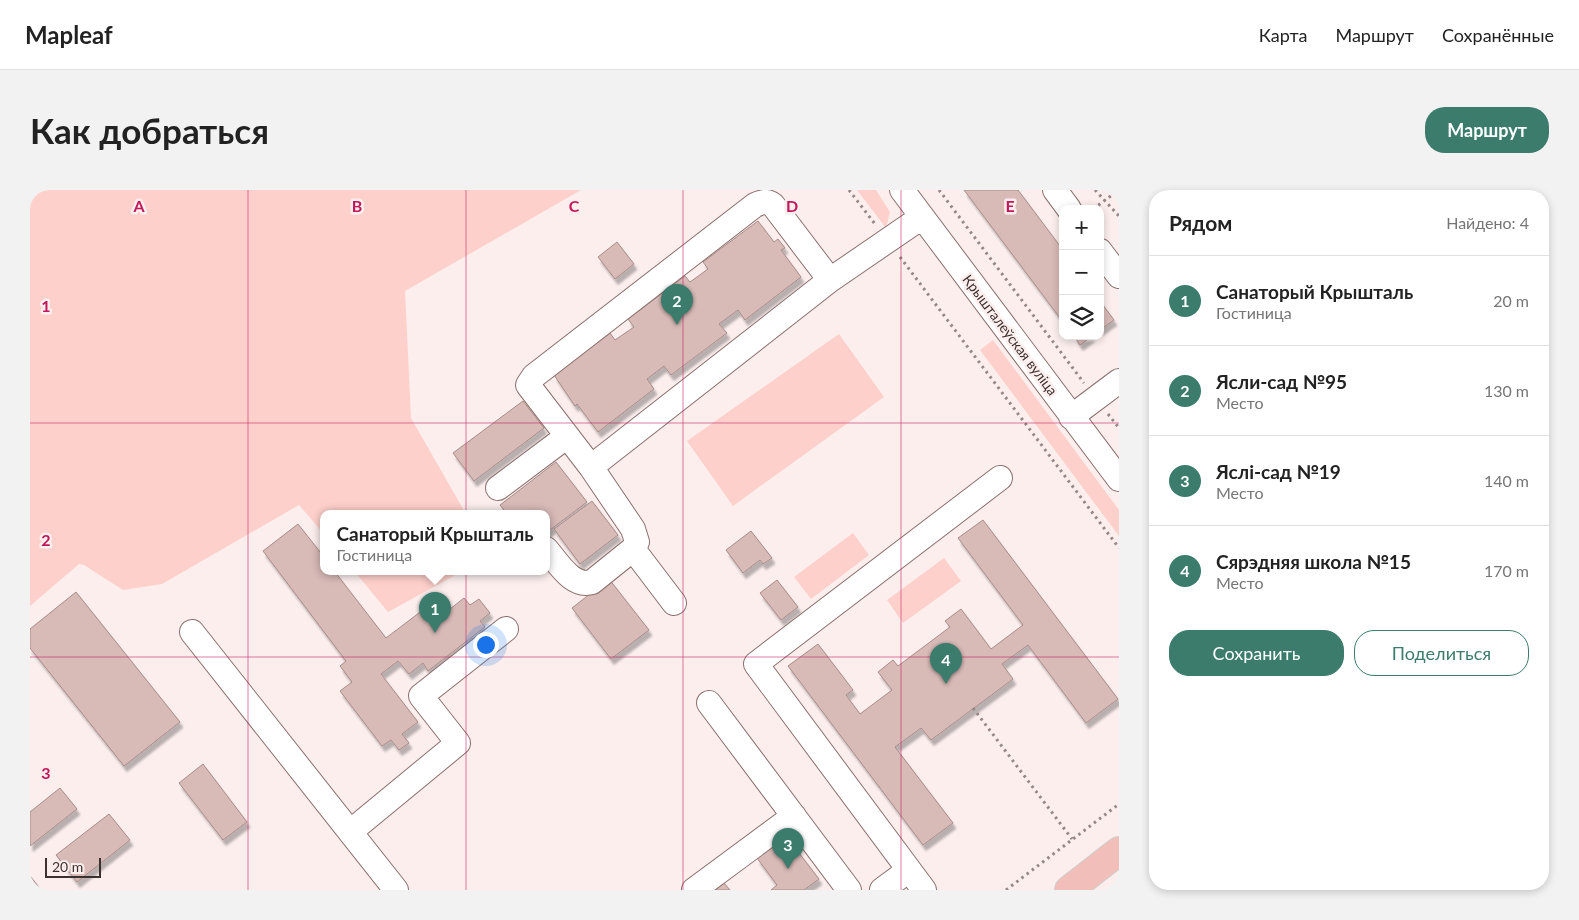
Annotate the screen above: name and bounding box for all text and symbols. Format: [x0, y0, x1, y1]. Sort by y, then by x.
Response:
text: Mapleaf [25, 20, 113, 49]
text: Карта [1259, 24, 1307, 46]
text: Маршрут [1335, 24, 1414, 46]
text: Сохранённые [1442, 24, 1554, 46]
button: Маршрут [1425, 107, 1549, 153]
text: Как добраться [30, 109, 269, 151]
text: A [132, 196, 145, 215]
text: B [352, 196, 362, 215]
text: C [569, 196, 580, 215]
text: D [786, 196, 798, 215]
text: E [1005, 196, 1015, 215]
map controls [1059, 205, 1104, 340]
button: + [1059, 205, 1104, 250]
text: Рядом [1169, 210, 1232, 235]
text: Найдено: 4 [1446, 213, 1529, 232]
button: − [1059, 250, 1104, 295]
street label: Крышталеўская вуліца [959, 271, 1061, 398]
text: Санаторый Крышталь [1216, 280, 1413, 303]
pin: 2 [661, 284, 693, 325]
text: 1 [1180, 291, 1190, 310]
text: 20 m [1493, 291, 1529, 310]
button: layers [1059, 295, 1104, 340]
text: 1 [41, 296, 51, 315]
text: Гостиница [1216, 303, 1292, 322]
text: Ясли-сад №95 [1216, 370, 1347, 393]
text: 2 [1180, 381, 1190, 400]
text: 130 m [1484, 381, 1529, 400]
text: Место [1216, 393, 1264, 412]
text: Яслі-сад №19 [1216, 460, 1341, 483]
text: 3 [1180, 471, 1190, 490]
text: 140 m [1484, 471, 1529, 490]
text: Место [1216, 483, 1264, 502]
popup [320, 510, 550, 575]
text: Санаторый Крышталь [336, 522, 534, 545]
text: 2 [41, 530, 51, 549]
text: Гостиница [336, 545, 412, 564]
text: Сярэдняя школа №15 [1216, 550, 1411, 573]
text: 4 [1180, 561, 1190, 580]
text: 170 m [1484, 561, 1529, 580]
text: Место [1216, 573, 1264, 592]
pin: 1 [419, 592, 451, 633]
button: Сохранить [1169, 630, 1344, 676]
button: Поделиться [1354, 630, 1529, 676]
your location [473, 632, 499, 658]
pin: 4 [930, 643, 962, 684]
text: 3 [41, 763, 51, 782]
pin: 3 [772, 828, 804, 869]
scale bar [45, 855, 101, 878]
text: 20 m [52, 858, 83, 875]

